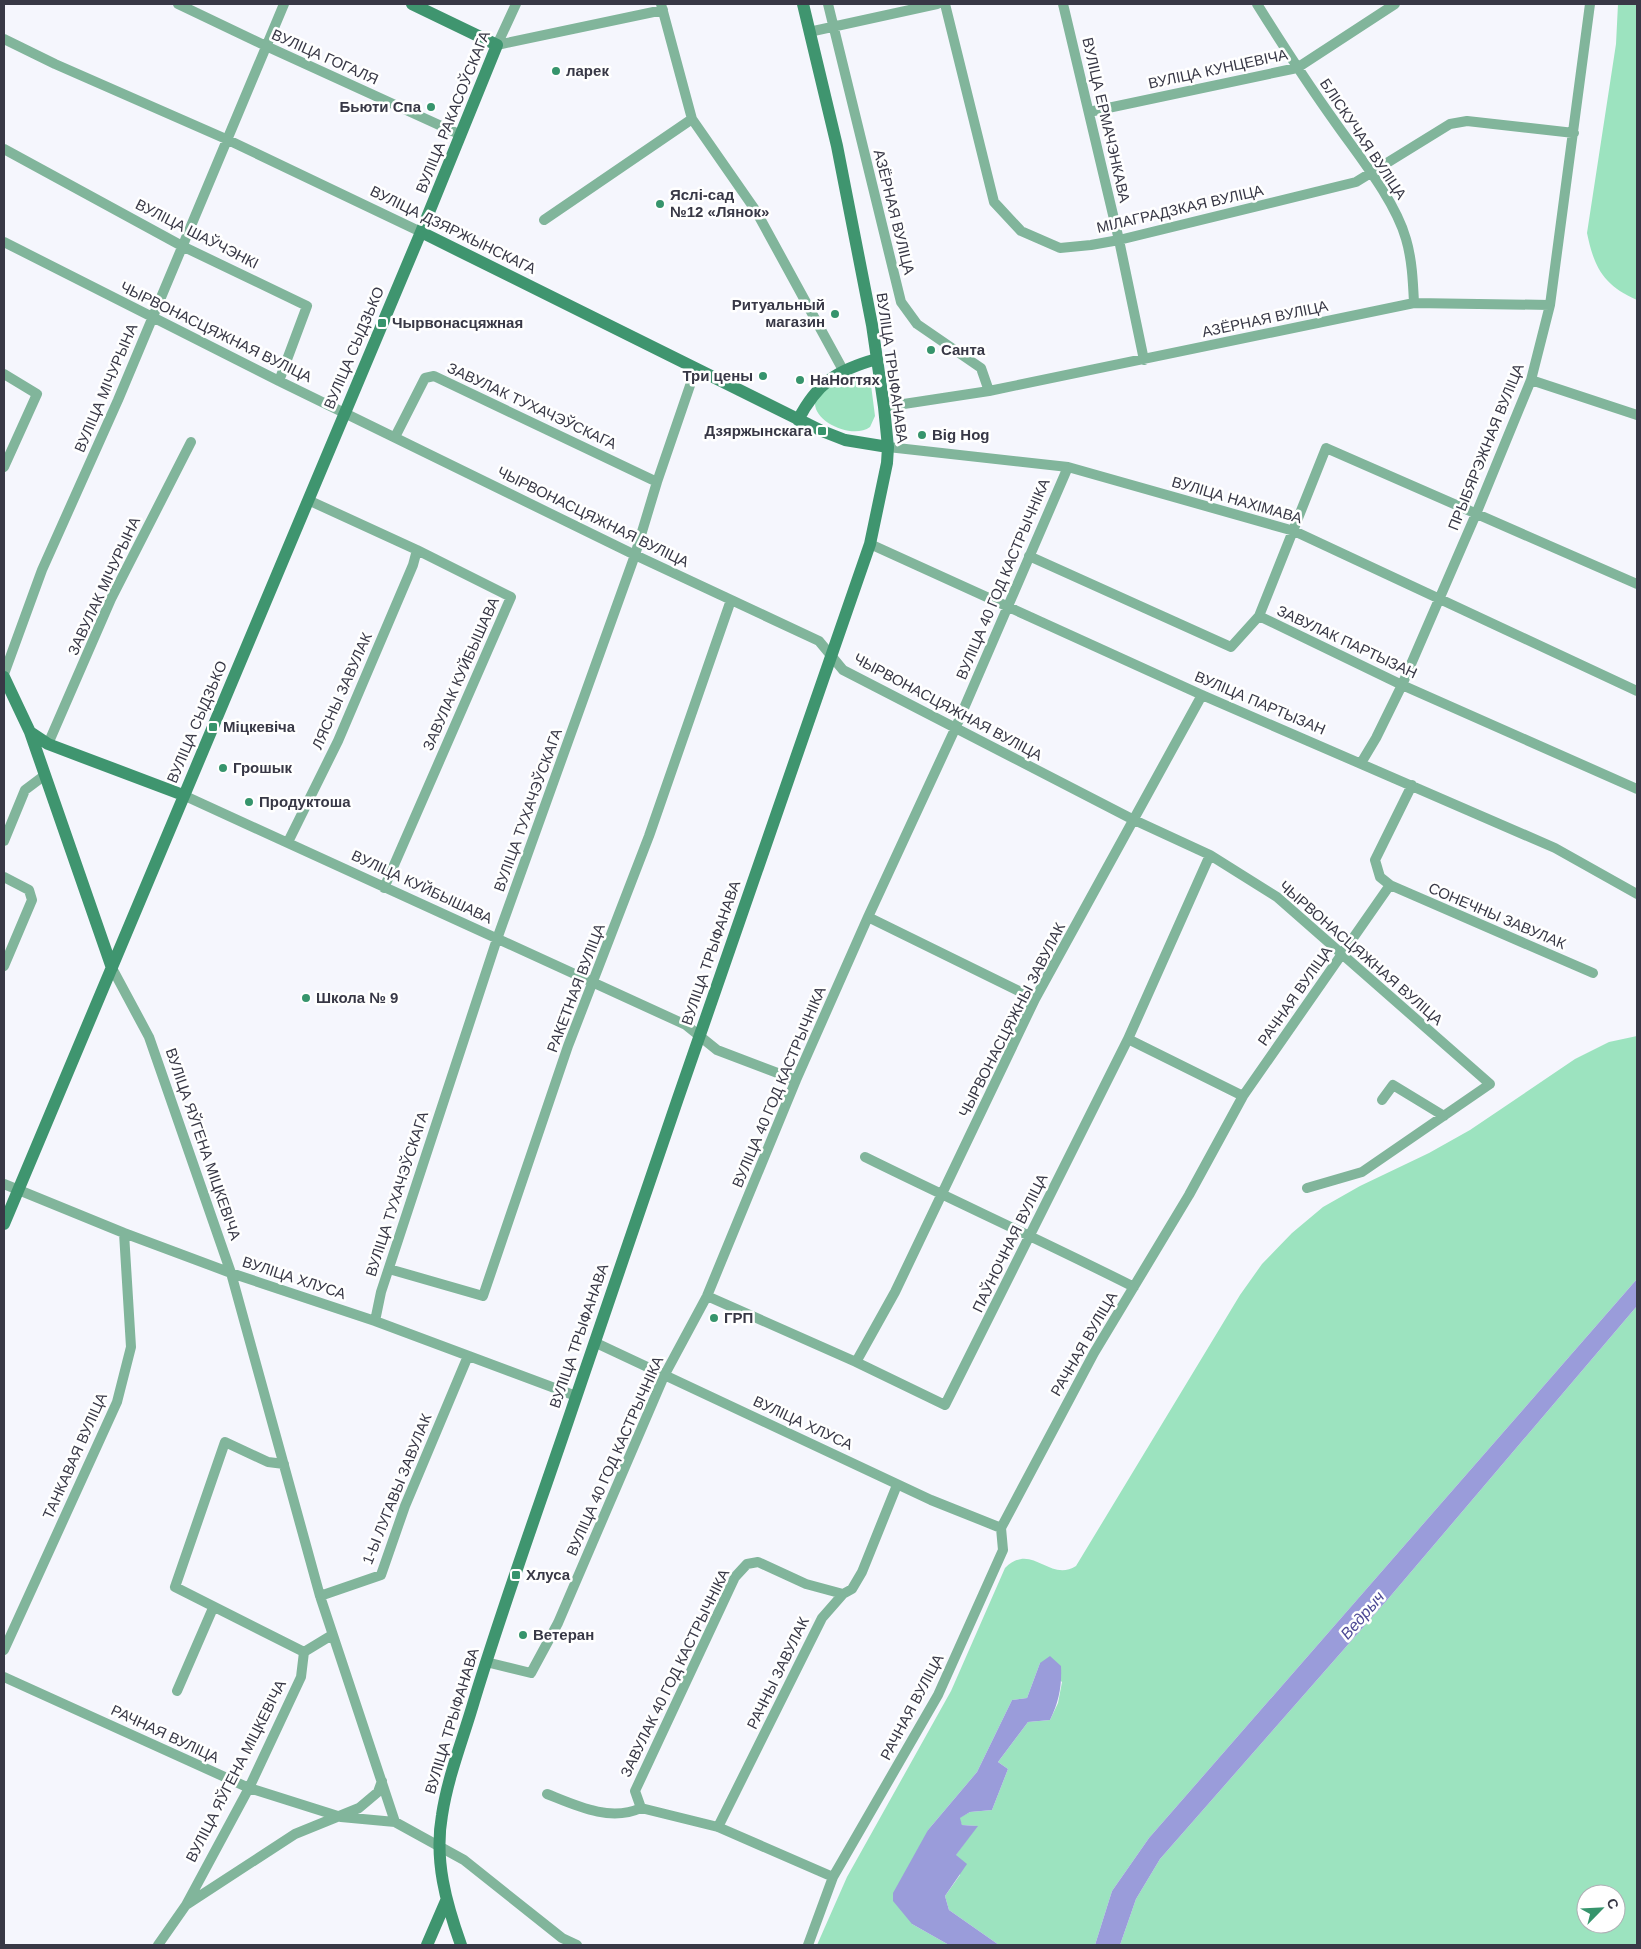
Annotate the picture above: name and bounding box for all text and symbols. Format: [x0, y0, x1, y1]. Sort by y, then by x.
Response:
street label: ВУЛІЦА ГОГАЛЯ [269, 25, 381, 88]
street label: ВУЛІЦА РАКАСОЎСКАГА [412, 28, 493, 195]
street label: ВУЛІЦА ЕРМАЧЭНКАВА [1079, 36, 1134, 204]
street label: ВУЛІЦА КУНЦЕВІЧА [1146, 45, 1289, 92]
place label: ларек [566, 62, 609, 79]
marker: ларек [550, 65, 562, 77]
street label: БЛІСКУЧАЯ ВУЛІЦА [1317, 75, 1410, 202]
place label: Бьюти Спа [340, 98, 422, 115]
marker: Бьюти Спа [425, 101, 437, 113]
street label: АЗЁРНАЯ ВУЛІЦА [871, 148, 918, 276]
street label: МІЛАГРАДЗКАЯ ВУЛІЦА [1095, 181, 1265, 236]
street label: ВУЛІЦА ДЗЯРЖЫНСКАГА [368, 182, 539, 277]
place label: Яслі-сад №12 «Лянок» [670, 186, 769, 220]
street label: ВУЛІЦА ШАЎЧЭНКІ [133, 195, 262, 272]
marker: Яслі-сад №12 «Лянок» [654, 198, 666, 210]
street label: ЧЫРВОНАСЦЯЖНАЯ ВУЛІЦА [118, 278, 315, 385]
street label: ВУЛІЦА СЫДЗЬКО [320, 284, 387, 412]
street label: ВУЛІЦА ТРЫФАНАВА [874, 292, 911, 444]
place label: Ритуальный магазин [732, 296, 825, 330]
street label: АЗЁРНАЯ ВУЛІЦА [1200, 297, 1329, 340]
marker: Ритуальный магазин [829, 308, 841, 320]
place label: Чырвонасцяжная [392, 314, 523, 331]
marker: Чырвонасцяжная [376, 317, 388, 329]
street label: ВУЛІЦА МІЧУРЫНА [71, 321, 140, 455]
place label: Санта [941, 341, 986, 358]
marker: Санта [925, 344, 937, 356]
street label: ЗАВУЛАК ТУХАЧЭЎСКАГА [445, 359, 620, 452]
street label: ПРЫБЯРЭЖНАЯ ВУЛІЦА [1444, 361, 1527, 533]
place label: Три цены [682, 367, 753, 384]
marker: Три цены [757, 370, 769, 382]
place label: НаНогтях [810, 371, 881, 388]
marker: НаНогтях [794, 374, 806, 386]
place label: Дзяржынскага [704, 422, 813, 439]
marker: Дзяржынскага [816, 425, 828, 437]
place label: Big Hog [932, 426, 990, 443]
marker: Big Hog [916, 429, 928, 441]
street label: ЧЫРВОНАСЦЯЖНАЯ ВУЛІЦА [495, 463, 692, 570]
street label: ВУЛІЦА НАХІМАВА [1170, 473, 1304, 526]
street label: ВУЛІЦА 40 ГОД КАСТРЫЧНІКА [952, 476, 1053, 682]
street label: ЗАВУЛАК МІЧУРЫНА [64, 514, 143, 658]
street label: ЗАВУЛАК КУЙБЫШАВА [419, 595, 502, 753]
street label: ЗАВУЛАК ПАРТЫЗАН [1274, 602, 1420, 682]
street label: ЛЯСНЫ ЗАВУЛАК [308, 630, 375, 752]
street label: ЧЫРВОНАСЦЯЖНАЯ ВУЛІЦА [851, 650, 1045, 764]
street label: ВУЛІЦА СЫДЗЬКО [163, 658, 230, 786]
street label: ВУЛІЦА ПАРТЫЗАН [1192, 667, 1328, 738]
place label: Міцкевіча [223, 718, 296, 735]
marker: Міцкевіча [207, 721, 219, 733]
street label: ВУЛІЦА ТУХАЧЭЎСКАГА [490, 726, 565, 894]
place label: Грошык [233, 759, 293, 776]
marker: Грошык [217, 762, 229, 774]
place label: Продуктоша [259, 793, 351, 810]
marker: Продуктоша [243, 796, 255, 808]
street label: ВУЛІЦА КУЙБЫШАВА [349, 846, 495, 927]
street label: ЧЫРВОНАСЦЯЖНАЯ ВУЛІЦА [1276, 877, 1447, 1028]
street label: ВУЛІЦА ТРЫФАНАВА [678, 878, 743, 1027]
street label: СОНЕЧНЫ ЗАВУЛАК [1426, 879, 1569, 952]
street label: ЧЫРВОНАСЦЯЖНЫ ЗАВУЛАК [955, 919, 1068, 1120]
street label: РАКЕТНАЯ ВУЛІЦА [543, 921, 608, 1055]
street label: РАЧНАЯ ВУЛІЦА [1254, 943, 1335, 1049]
street label: ВУЛІЦА 40 ГОД КАСТРЫЧНІКА [728, 984, 829, 1190]
place label: Школа № 9 [316, 989, 398, 1006]
marker: Школа № 9 [300, 992, 312, 1004]
street label: ВУЛІЦА ЯЎГЕНА МІЦКЕВІЧА [163, 1046, 244, 1242]
street label: ВУЛІЦА ТУХАЧЭЎСКАГА [362, 1109, 431, 1278]
street label: ПАЎНОЧНАЯ ВУЛІЦА [969, 1171, 1051, 1315]
street label: ВУЛІЦА ХЛУСА [240, 1253, 348, 1302]
street label: ВУЛІЦА ТРЫФАНАВА [546, 1261, 611, 1410]
street label: РАЧНАЯ ВУЛІЦА [1047, 1289, 1120, 1399]
place label: ГРП [724, 1309, 753, 1326]
marker: ГРП [708, 1312, 720, 1324]
street label: ВУЛІЦА 40 ГОД КАСТРЫЧНІКА [563, 1353, 666, 1558]
street label: ТАНКАВАЯ ВУЛІЦА [39, 1390, 110, 1522]
street label: ВУЛІЦА ХЛУСА [751, 1392, 856, 1453]
street label: 1-Ы ЛУГАВЫ ЗАВУЛАК [359, 1411, 435, 1567]
place label: Хлуса [526, 1566, 571, 1583]
street label: ЗАВУЛАК 40 ГОД КАСТРЫЧНІКА [617, 1566, 732, 1779]
marker: Хлуса [510, 1569, 522, 1581]
water label: Ведрыч [1337, 1588, 1388, 1642]
street label: РАЧНЫ ЗАВУЛАК [743, 1614, 812, 1731]
place label: Ветеран [533, 1626, 594, 1643]
marker: Ветеран [517, 1629, 529, 1641]
street label: ВУЛІЦА ТРЫФАНАВА [421, 1646, 482, 1796]
street label: РАЧНАЯ ВУЛІЦА [877, 1651, 947, 1763]
street label: ВУЛІЦА ЯЎГЕНА МІЦКЕВІЧА [182, 1677, 289, 1865]
street label: РАЧНАЯ ВУЛІЦА [108, 1701, 222, 1766]
north arrow [1576, 1884, 1626, 1934]
text: С [1604, 1896, 1622, 1912]

